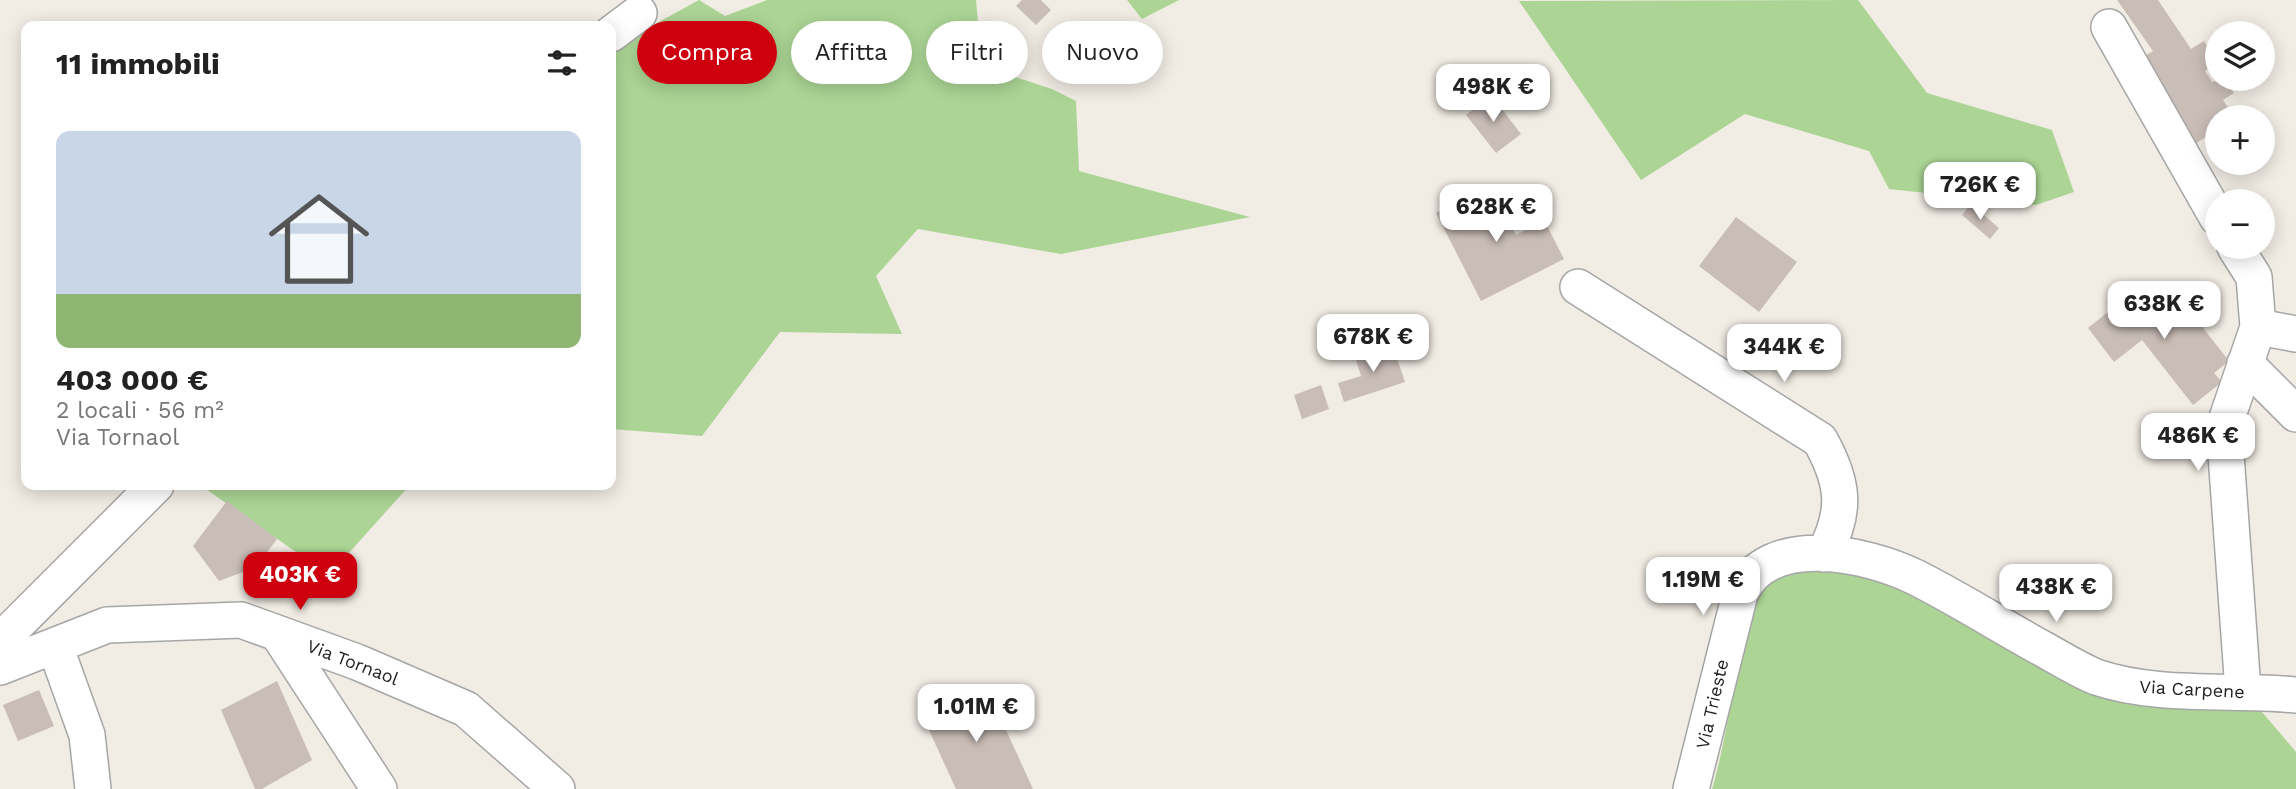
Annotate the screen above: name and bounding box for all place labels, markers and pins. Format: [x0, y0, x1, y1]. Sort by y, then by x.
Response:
pin: 498K € [1436, 64, 1550, 124]
pin: 726K € [1923, 162, 2037, 222]
pin: 628K € [1439, 184, 1553, 244]
pin: 638K € [2107, 282, 2221, 341]
pin: 678K € [1316, 314, 1430, 374]
pin: 344K € [1727, 324, 1841, 384]
pin: 486K € [2141, 414, 2255, 473]
pin: 403K € [243, 552, 357, 612]
pin: 1.19M € [1638, 558, 1768, 617]
pin: 438K € [1999, 564, 2113, 624]
pin: 1.01M € [911, 684, 1041, 744]

